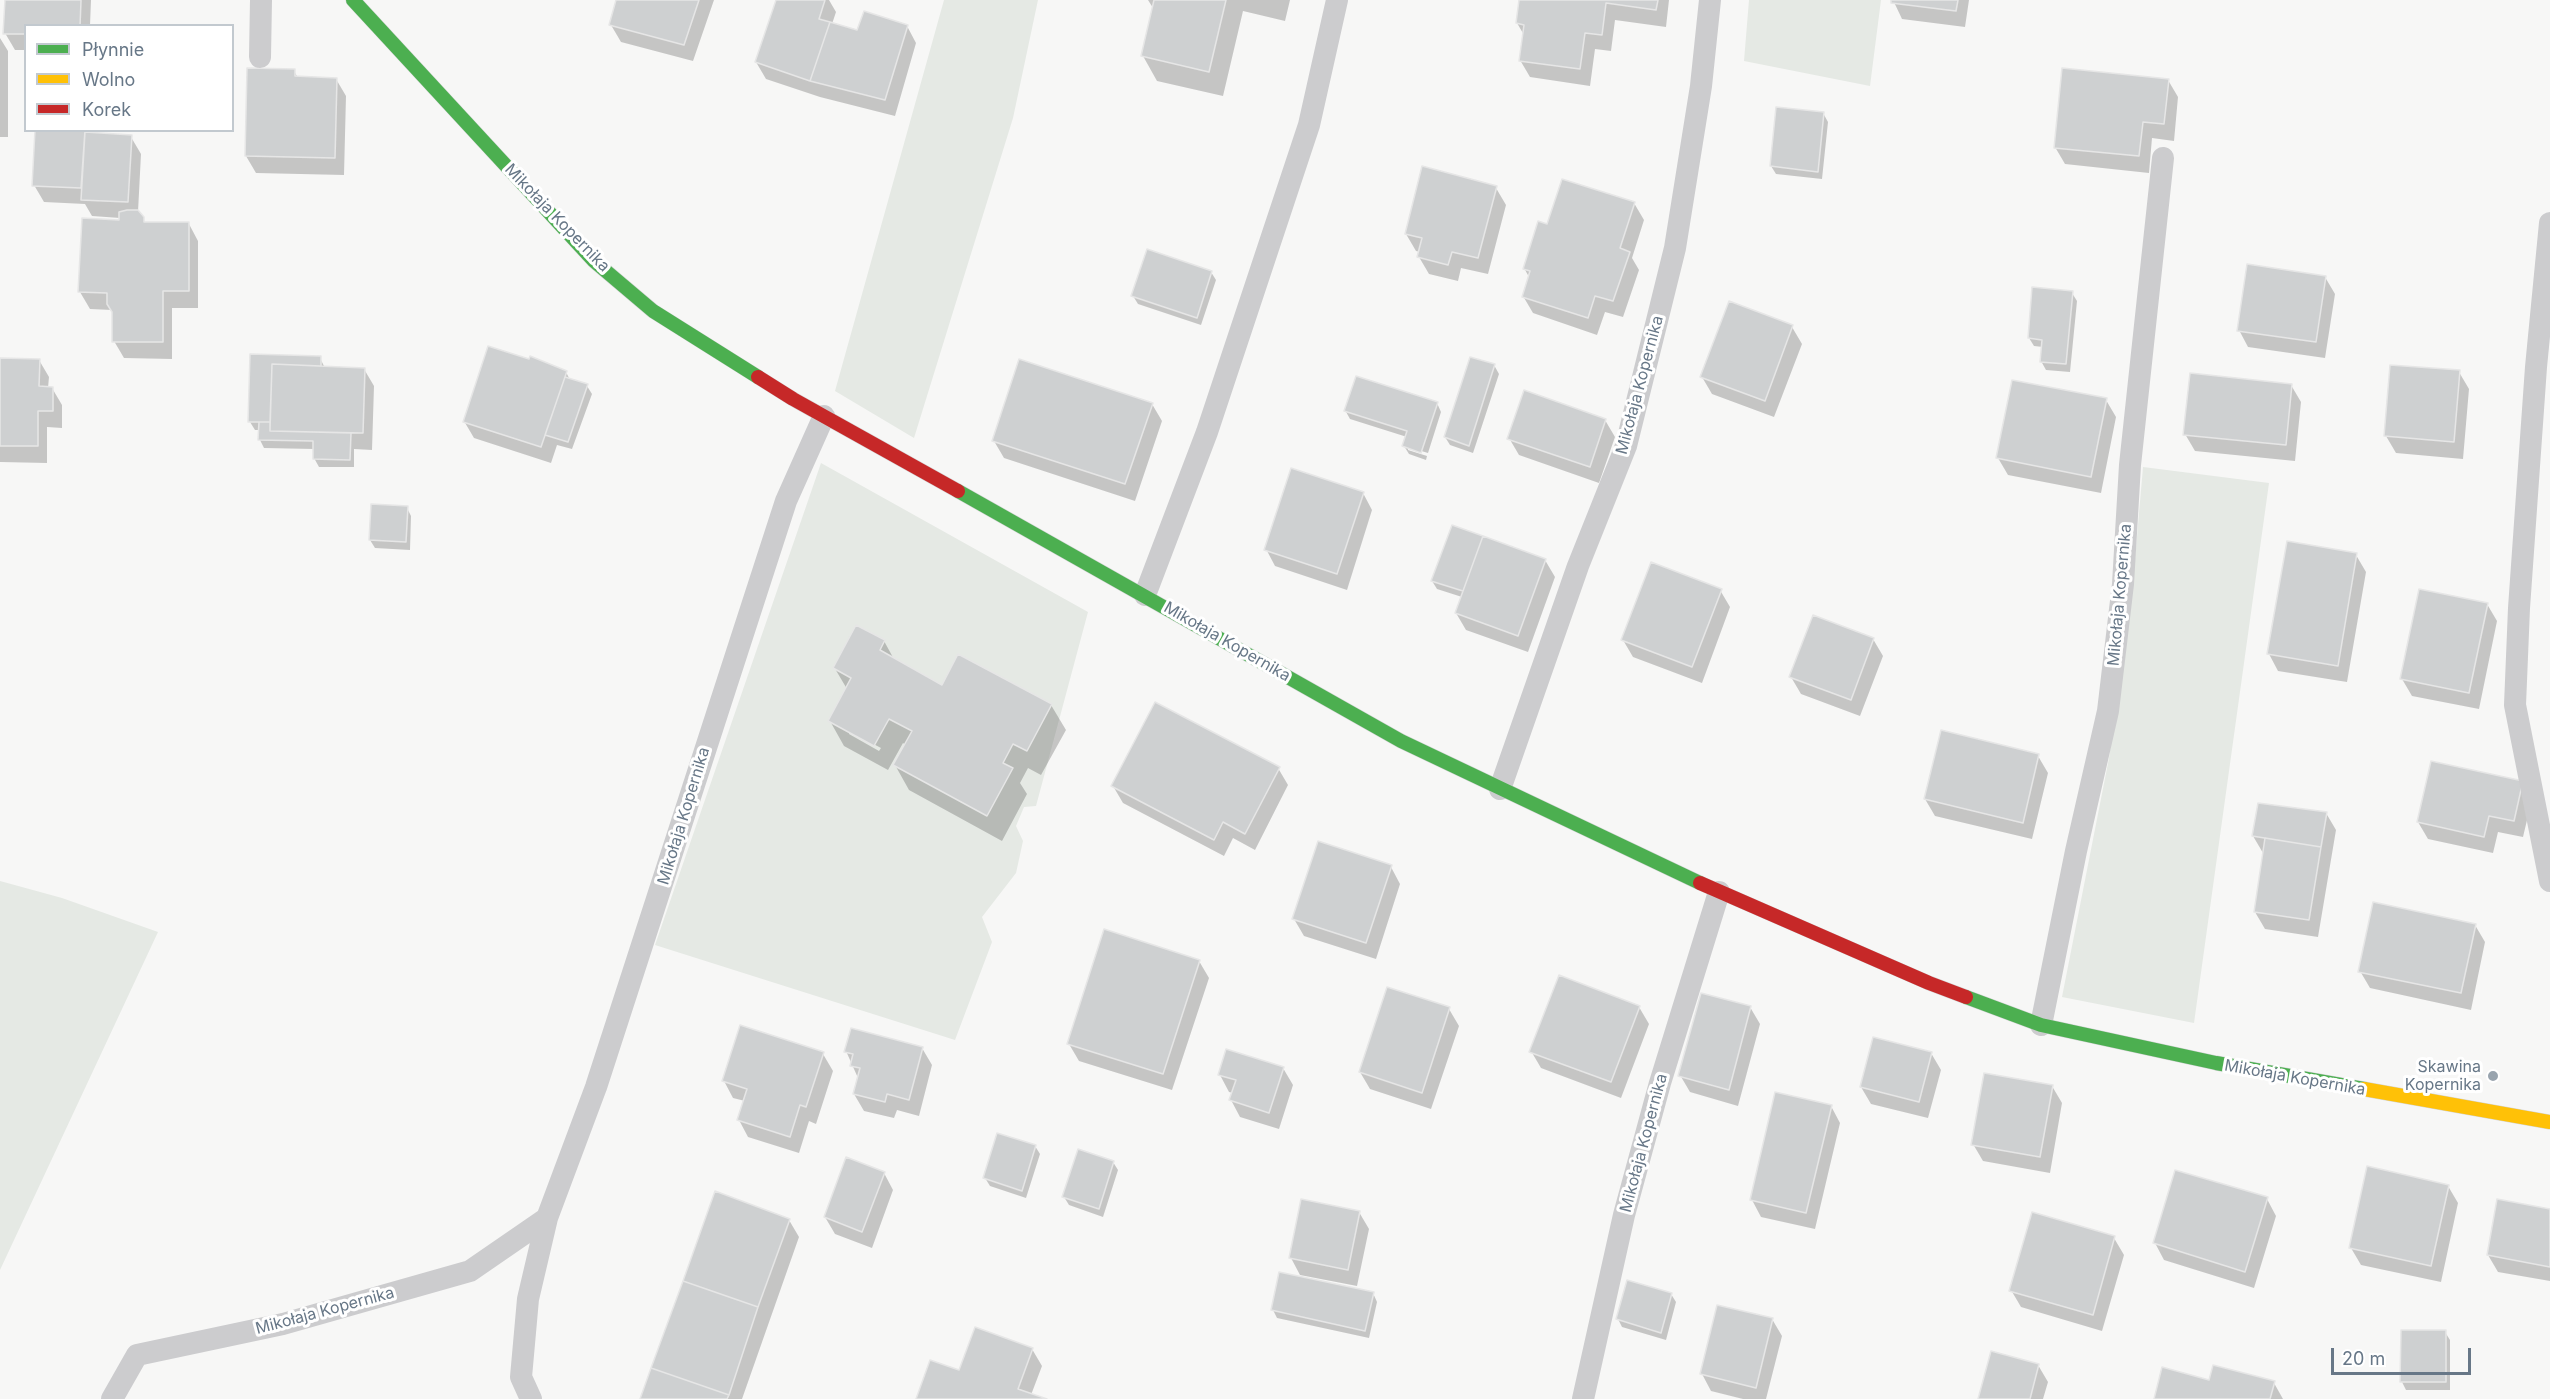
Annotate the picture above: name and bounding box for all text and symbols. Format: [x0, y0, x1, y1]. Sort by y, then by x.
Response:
legend [24, 24, 234, 132]
text: Płynnie [82, 39, 144, 60]
text: Wolno [82, 69, 135, 90]
text: Korek [82, 99, 131, 120]
street label: Mikołaja Kopernika [501, 160, 613, 276]
street label: Mikołaja Kopernika [1612, 314, 1668, 456]
street label: Mikołaja Kopernika [2104, 523, 2136, 667]
street label: Mikołaja Kopernika [1160, 598, 1294, 686]
street label: Mikołaja Kopernika [654, 745, 714, 887]
street label: Mikołaja Kopernika [2223, 1056, 2367, 1100]
place label: Skawina Kopernika [2405, 1057, 2481, 1095]
marker: Skawina Kopernika [2486, 1069, 2500, 1083]
street label: Mikołaja Kopernika [1616, 1072, 1672, 1214]
street label: Mikołaja Kopernika [254, 1283, 396, 1339]
scale bar [2334, 1336, 2474, 1374]
text: 20 m [2342, 1348, 2385, 1369]

